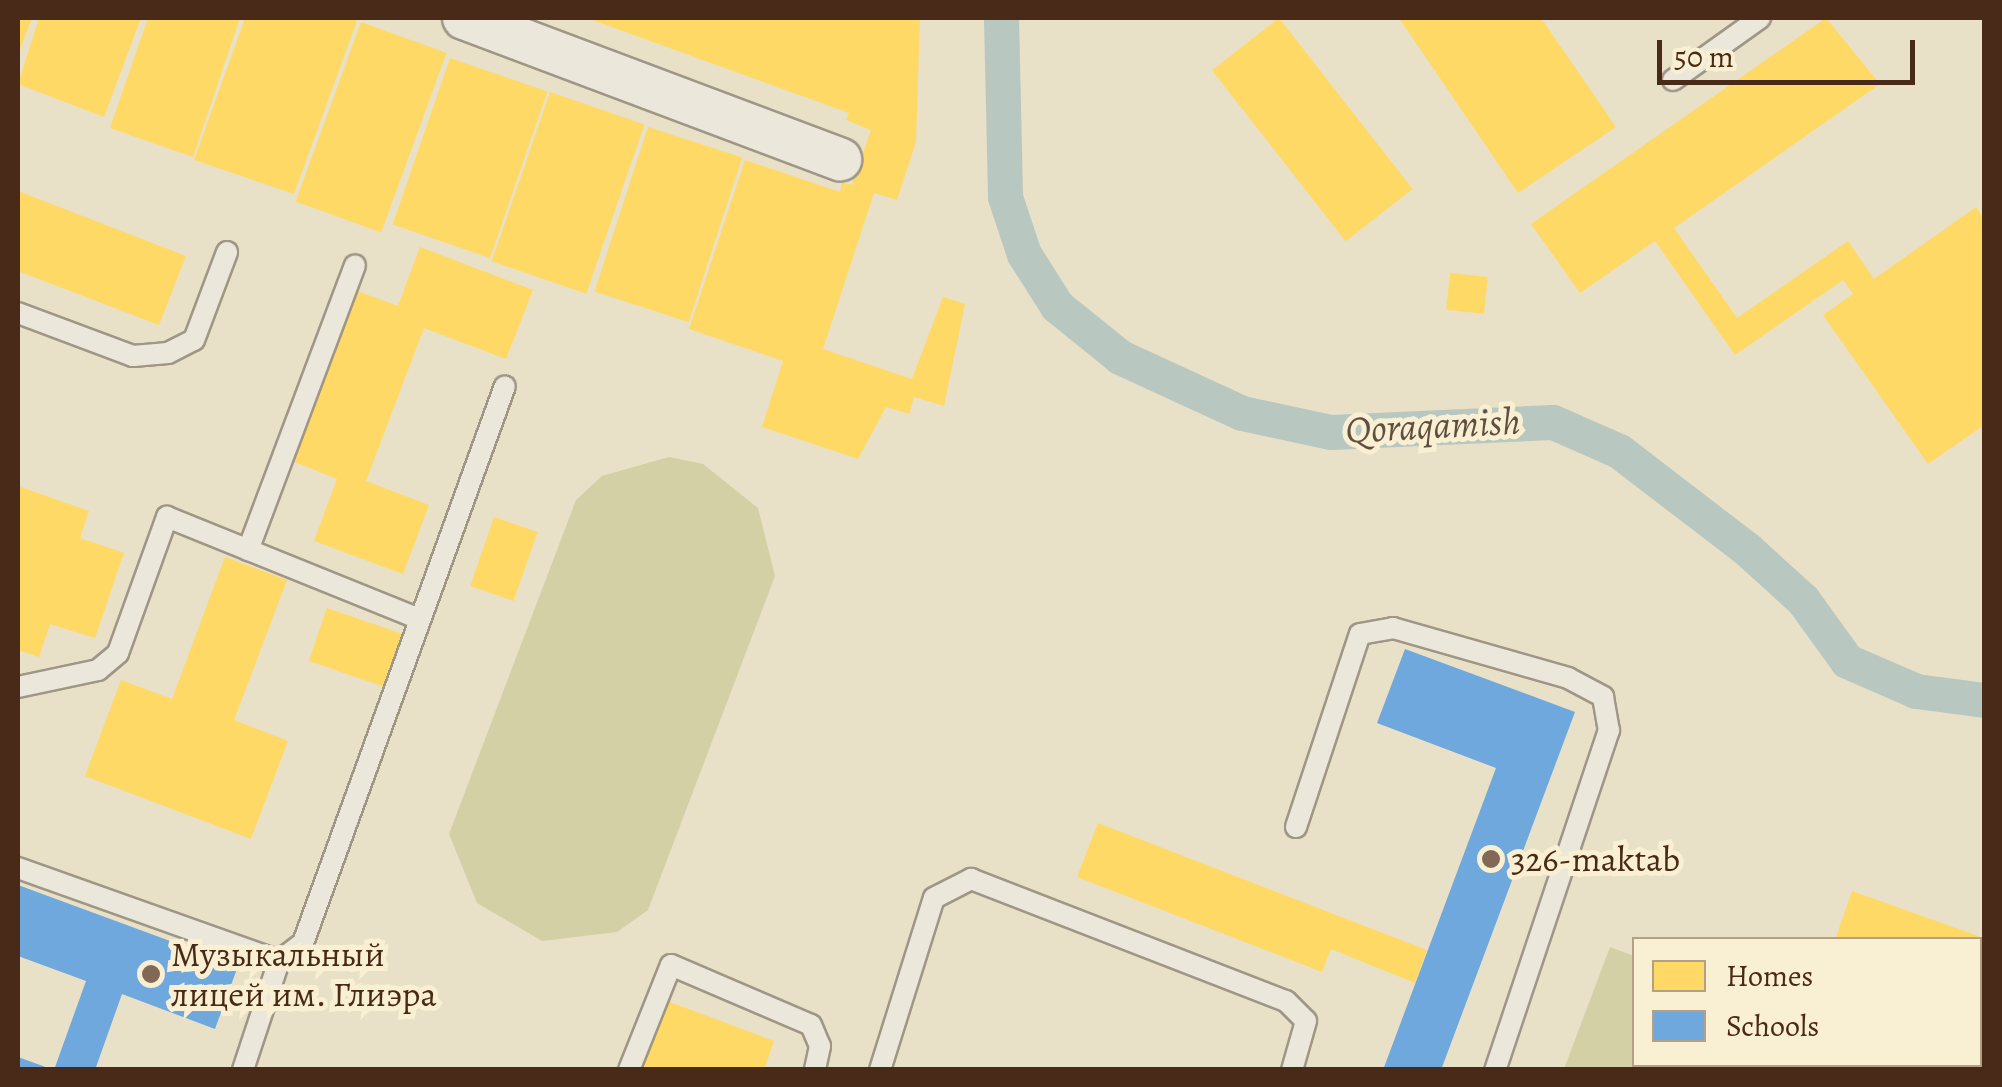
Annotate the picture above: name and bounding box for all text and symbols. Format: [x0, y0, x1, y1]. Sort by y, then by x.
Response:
scale bar [1662, 20, 1920, 82]
text: 50 m [1674, 37, 1734, 77]
water label: Qoraqamish [1344, 399, 1522, 453]
place label: 326-maktab [1511, 838, 1680, 880]
marker: 326-maktab [1480, 848, 1502, 870]
place label: Музыкальный лицей им. Глиэра [171, 933, 437, 1015]
legend [1632, 937, 1982, 1067]
text: Homes [1726, 956, 1813, 996]
marker: Музыкальный лицей им. Глиэра [140, 963, 162, 985]
text: Schools [1726, 1006, 1819, 1046]

